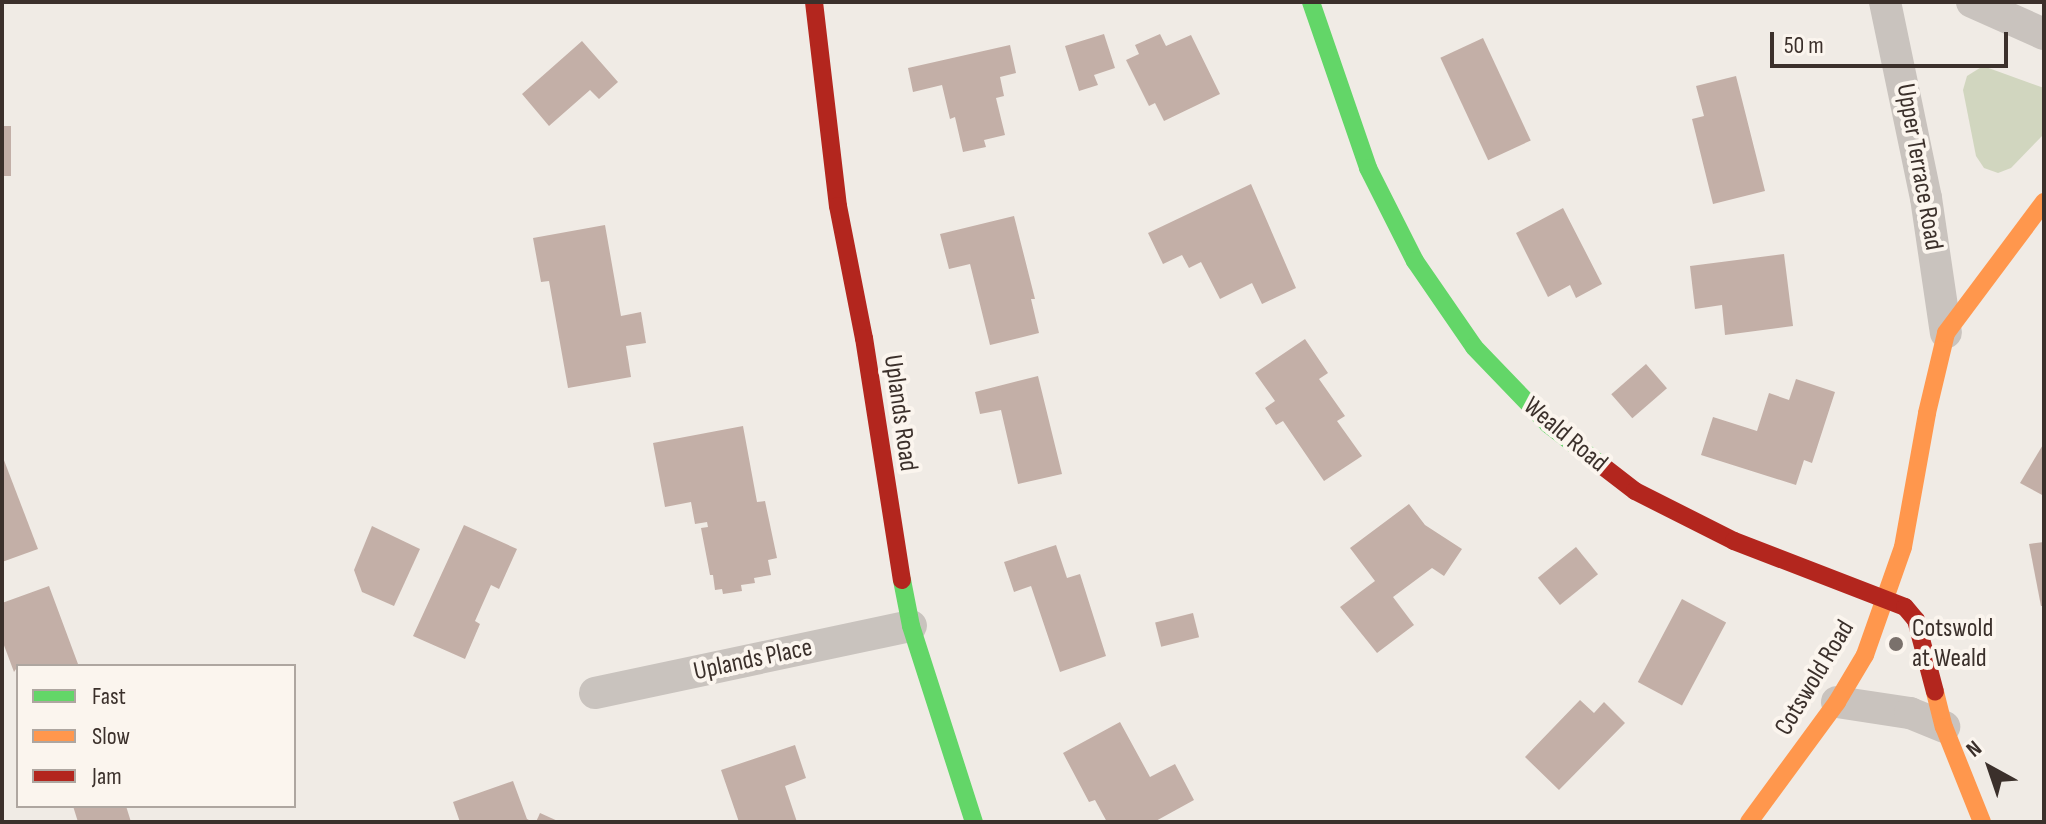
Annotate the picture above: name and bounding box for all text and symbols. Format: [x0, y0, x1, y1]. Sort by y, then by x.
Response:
scale bar [1774, 16, 2012, 66]
text: 50 m [1784, 31, 1824, 60]
street label: Upper Terrace Road [1889, 81, 1949, 253]
street label: Uplands Road [876, 353, 924, 473]
street label: Weald Road [1517, 391, 1613, 479]
place label: Cotswold at Weald [1912, 613, 1993, 674]
street label: Cotswold Road [1768, 615, 1862, 741]
street label: Uplands Place [691, 632, 815, 688]
marker: Cotswold at Weald [1887, 635, 1905, 653]
legend [16, 664, 296, 808]
text: Fast [92, 682, 126, 711]
text: Slow [92, 722, 130, 751]
north arrow [1950, 728, 2030, 808]
text: N [1961, 735, 1987, 763]
text: Jam [92, 762, 122, 791]

